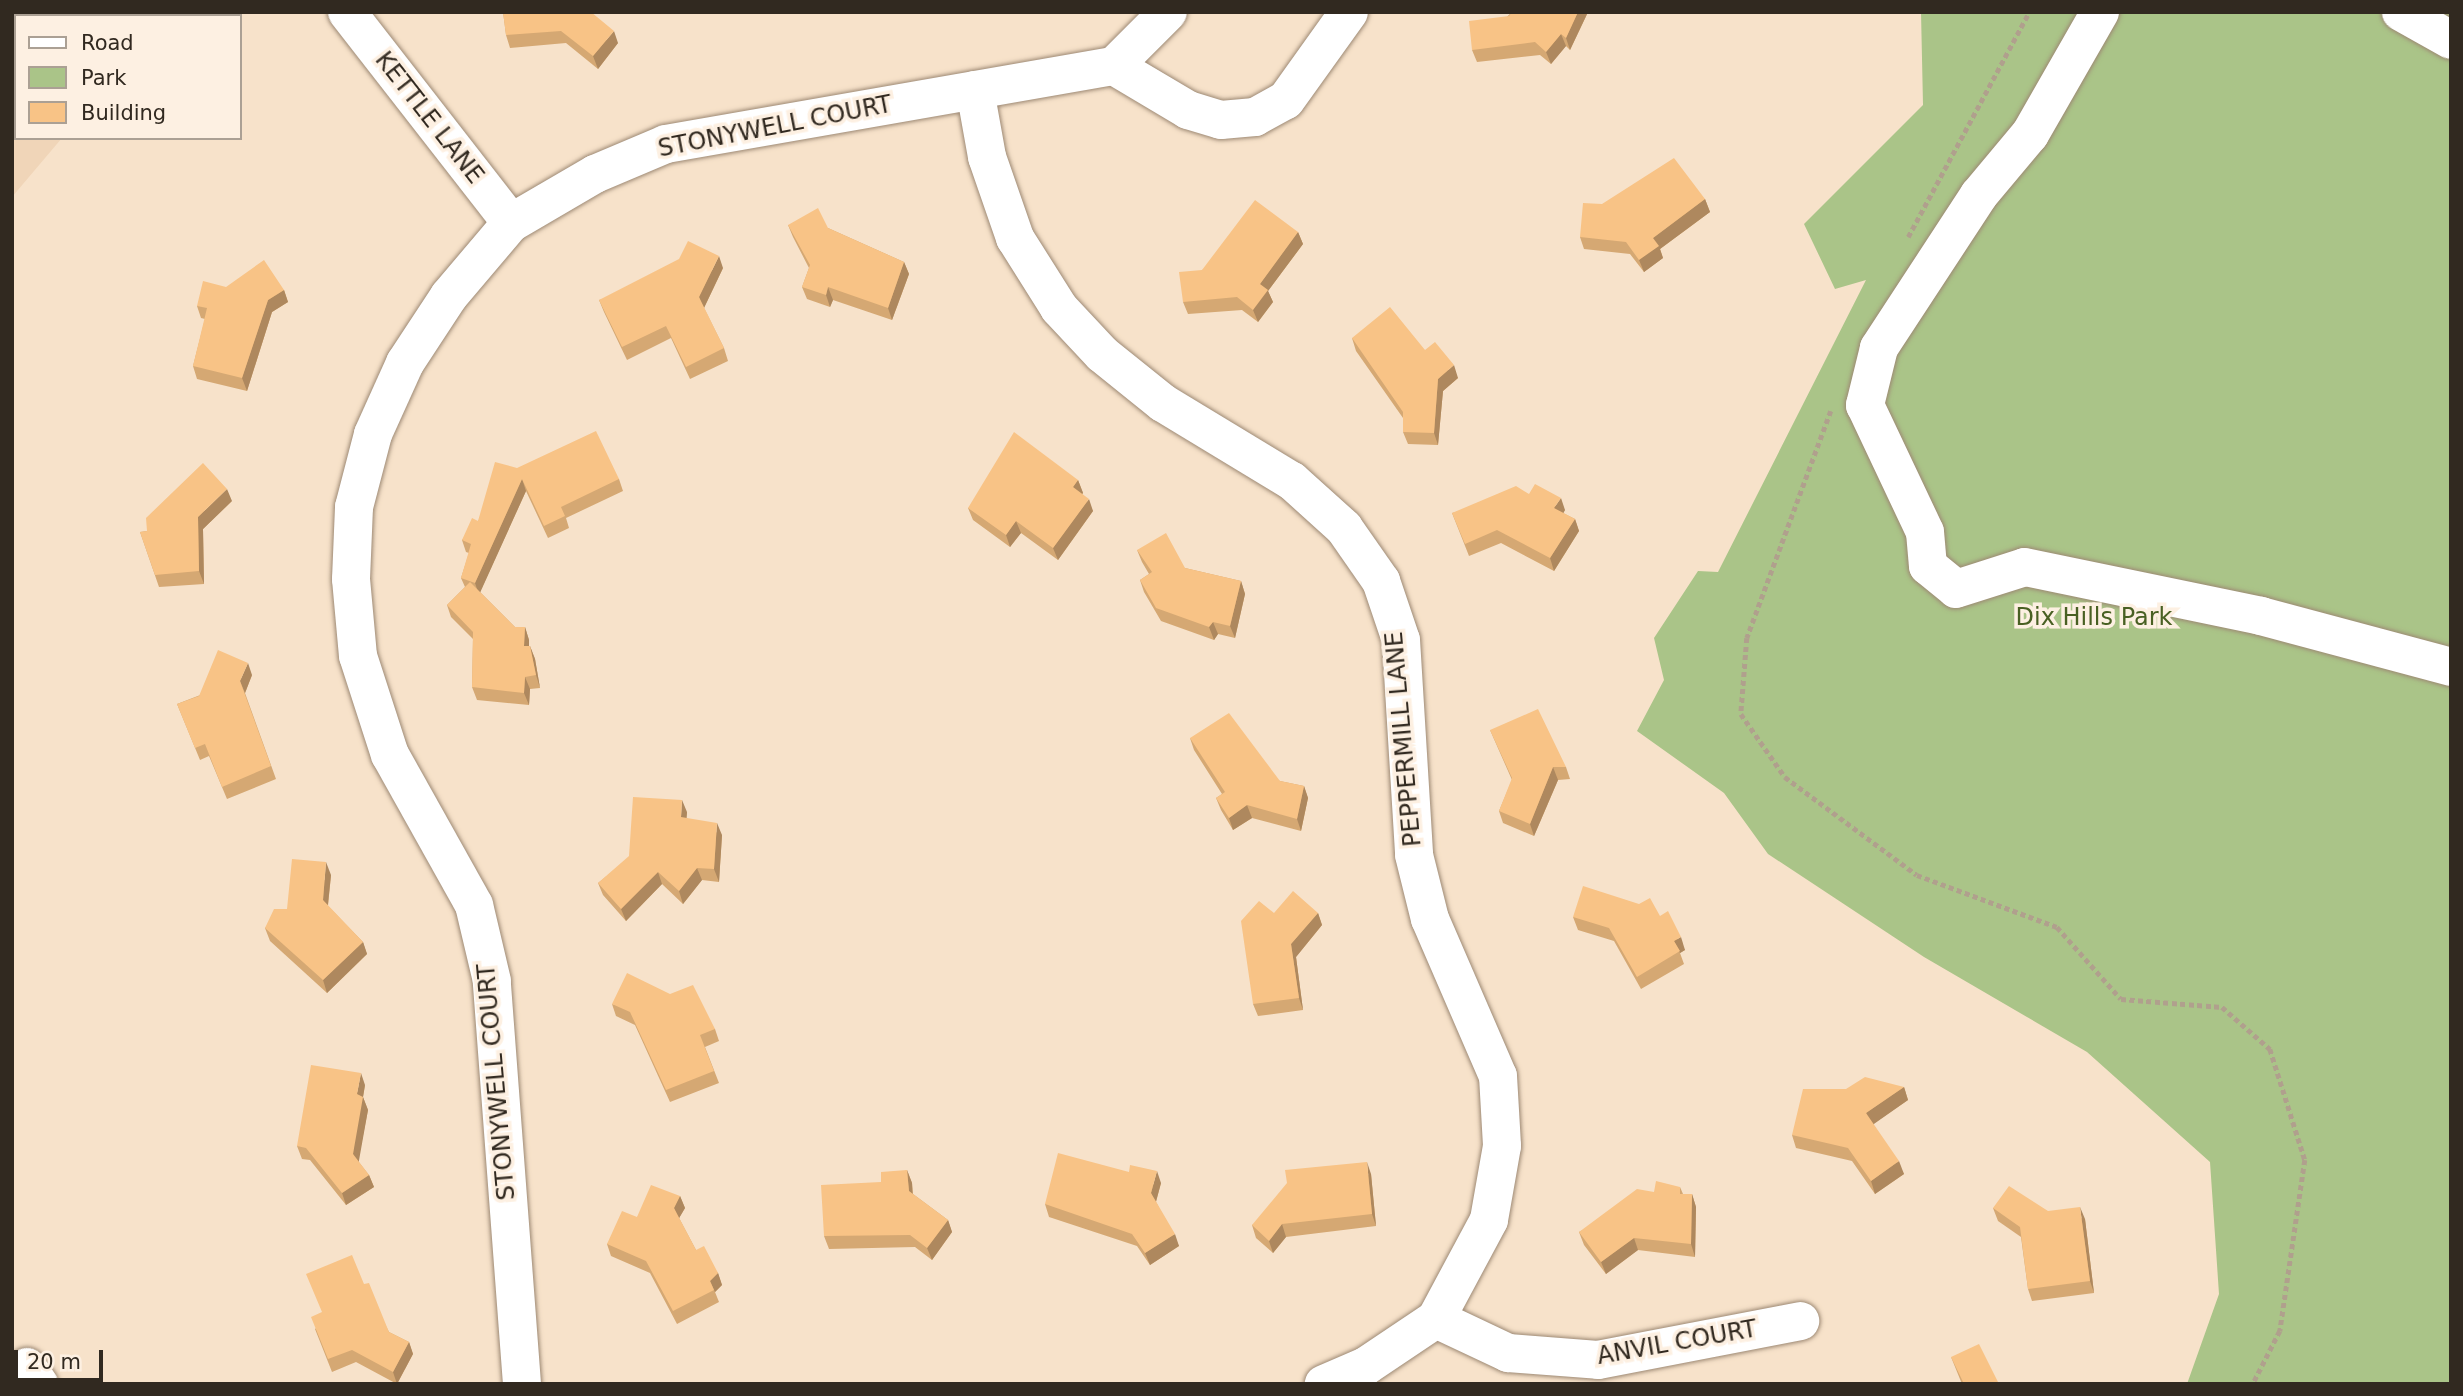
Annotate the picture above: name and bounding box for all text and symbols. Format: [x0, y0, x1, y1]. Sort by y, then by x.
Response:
legend [14, 14, 242, 140]
text: Road [81, 31, 134, 55]
street label: KETTLE LANE [369, 46, 489, 190]
text: Park [81, 66, 126, 90]
street label: STONYWELL COURT [656, 90, 894, 164]
text: Building [81, 101, 166, 125]
park label: Dix Hills Park [2015, 604, 2173, 632]
street label: PEPPERMILL LANE [1380, 630, 1428, 848]
street label: STONYWELL COURT [472, 962, 522, 1202]
street label: ANVIL COURT [1595, 1315, 1759, 1371]
scale bar [18, 1336, 107, 1380]
text: 20 m [27, 1350, 81, 1374]

